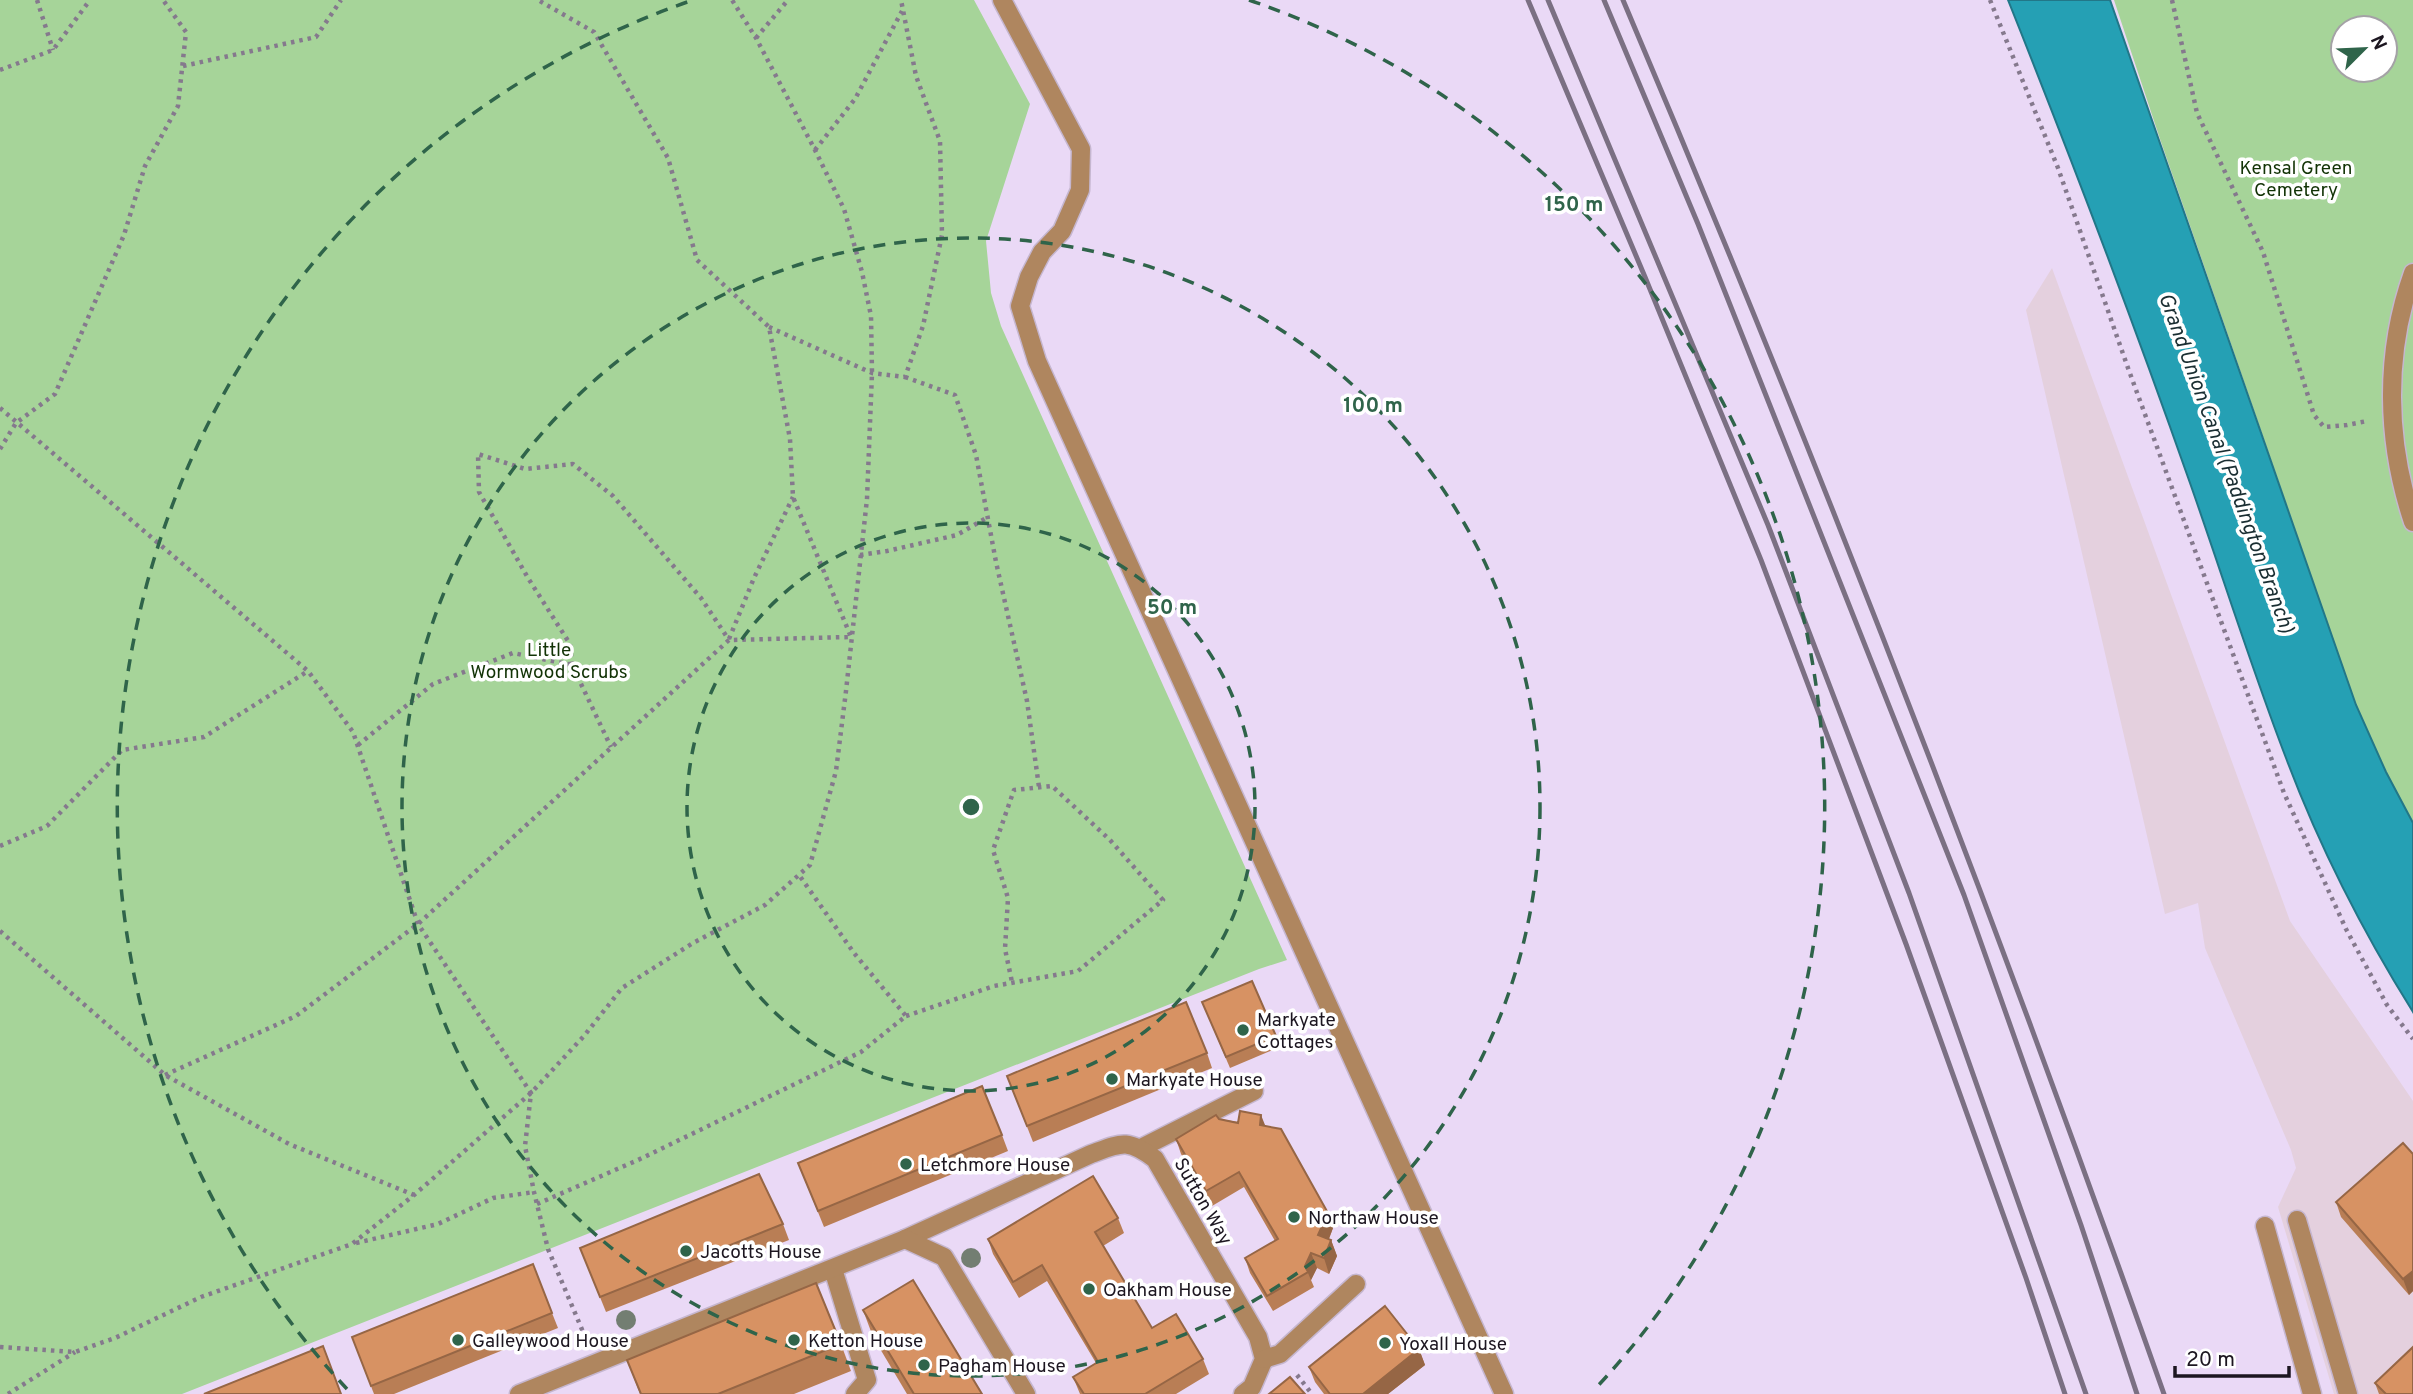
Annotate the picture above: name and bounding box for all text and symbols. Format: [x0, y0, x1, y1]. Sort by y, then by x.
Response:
north arrow [2329, 14, 2399, 84]
text: N [2364, 32, 2391, 54]
park label: Kensal Green Cemetery [2240, 157, 2353, 203]
text: 150 m [1545, 192, 1603, 219]
water label: Grand Union Canal (Paddington Branch) [2151, 290, 2300, 637]
text: 100 m [1343, 393, 1403, 420]
text: 50 m [1147, 595, 1197, 622]
park label: Little Wormwood Scrubs [470, 639, 628, 685]
centre of rings [959, 795, 983, 819]
place label: Markyate Cottages [1257, 1009, 1336, 1055]
marker: Markyate Cottages [1235, 1022, 1251, 1038]
place label: Markyate House [1126, 1069, 1263, 1093]
marker: Markyate House [1104, 1071, 1120, 1087]
place label: Letchmore House [920, 1154, 1070, 1178]
street label: Sutton Way [1168, 1154, 1237, 1250]
marker: Letchmore House [898, 1156, 914, 1172]
place label: Northaw House [1308, 1207, 1439, 1231]
marker: Northaw House [1286, 1209, 1302, 1225]
place label: Jacotts House [700, 1241, 822, 1265]
marker: Jacotts House [678, 1243, 694, 1259]
place label: Oakham House [1103, 1279, 1232, 1303]
marker: Oakham House [1081, 1281, 1097, 1297]
place label: Galleywood House [472, 1330, 629, 1354]
place label: Ketton House [808, 1330, 923, 1354]
marker: Galleywood House [450, 1332, 466, 1348]
marker: Ketton House [786, 1332, 802, 1348]
place label: Yoxall House [1399, 1333, 1507, 1357]
scale bar [2175, 1334, 2289, 1378]
marker: Yoxall House [1377, 1335, 1393, 1351]
text: 20 m [2186, 1347, 2235, 1374]
place label: Pagham House [938, 1355, 1066, 1379]
marker: Pagham House [916, 1357, 932, 1373]

